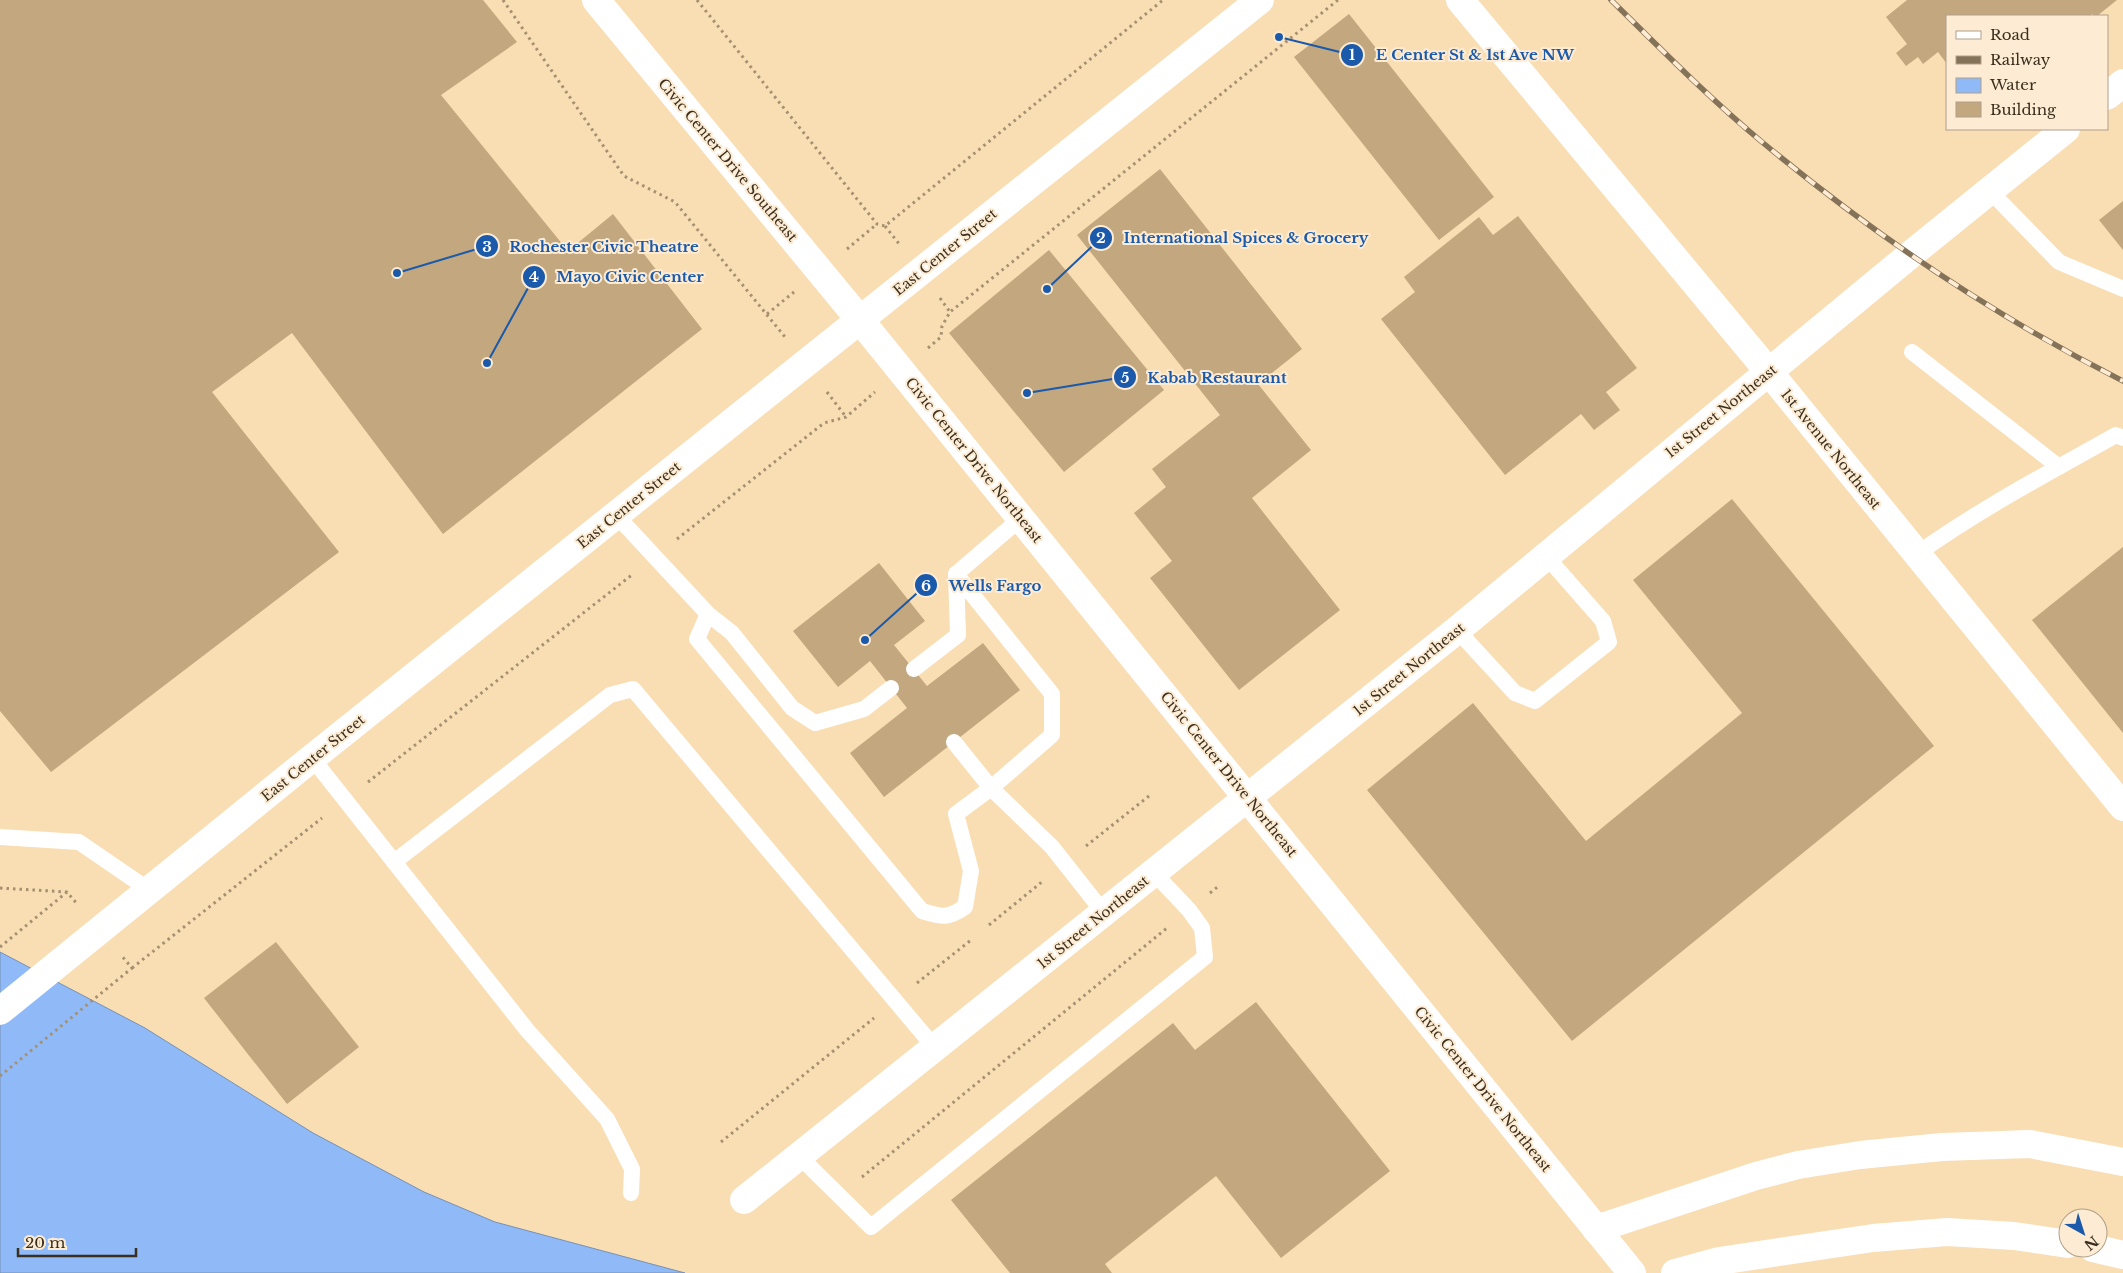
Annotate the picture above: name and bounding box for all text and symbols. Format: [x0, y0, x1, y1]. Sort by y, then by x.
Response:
legend [1946, 15, 2108, 130]
text: Road [1990, 25, 2030, 44]
callout: E Center St & 1st Ave NW [1340, 40, 1584, 70]
text: 1 [1349, 45, 1356, 64]
text: E Center St & 1st Ave NW [1376, 45, 1575, 64]
text: Railway [1990, 50, 2051, 69]
street label: Civic Center Drive Southeast [654, 75, 802, 246]
text: Water [1989, 75, 2037, 94]
text: Building [1990, 100, 2057, 119]
street label: East Center Street [890, 204, 1001, 299]
callout: International Spices & Grocery [1088, 223, 1378, 253]
text: 2 [1096, 228, 1106, 247]
text: International Spices & Grocery [1124, 228, 1369, 247]
callout: Rochester Civic Theatre [474, 231, 709, 261]
text: 3 [482, 237, 492, 256]
text: Rochester Civic Theatre [509, 237, 699, 256]
callout: Mayo Civic Center [522, 262, 714, 292]
text: 4 [529, 267, 539, 286]
text: Mayo Civic Center [556, 267, 704, 286]
street label: 1st Street Northeast [1662, 360, 1781, 462]
callout: Kabab Restaurant [1112, 362, 1297, 392]
text: 5 [1121, 368, 1130, 387]
text: Kabab Restaurant [1147, 368, 1287, 387]
street label: Civic Center Drive Northeast [902, 374, 1047, 547]
street label: 1st Avenue Northeast [1777, 385, 1885, 513]
street label: East Center Street [574, 457, 685, 552]
callout: Wells Fargo [914, 570, 1051, 600]
text: 6 [921, 576, 931, 595]
text: Wells Fargo [948, 576, 1041, 595]
street label: 1st Street Northeast [1350, 618, 1469, 720]
street label: Civic Center Drive Northeast [1157, 688, 1302, 861]
street label: East Center Street [258, 710, 369, 805]
street label: 1st Street Northeast [1034, 871, 1153, 973]
street label: Civic Center Drive Northeast [1411, 1003, 1556, 1176]
north arrow [2058, 1208, 2108, 1258]
scale bar [18, 1226, 135, 1258]
text: N [2080, 1232, 2102, 1254]
text: 20 m [25, 1233, 65, 1252]

